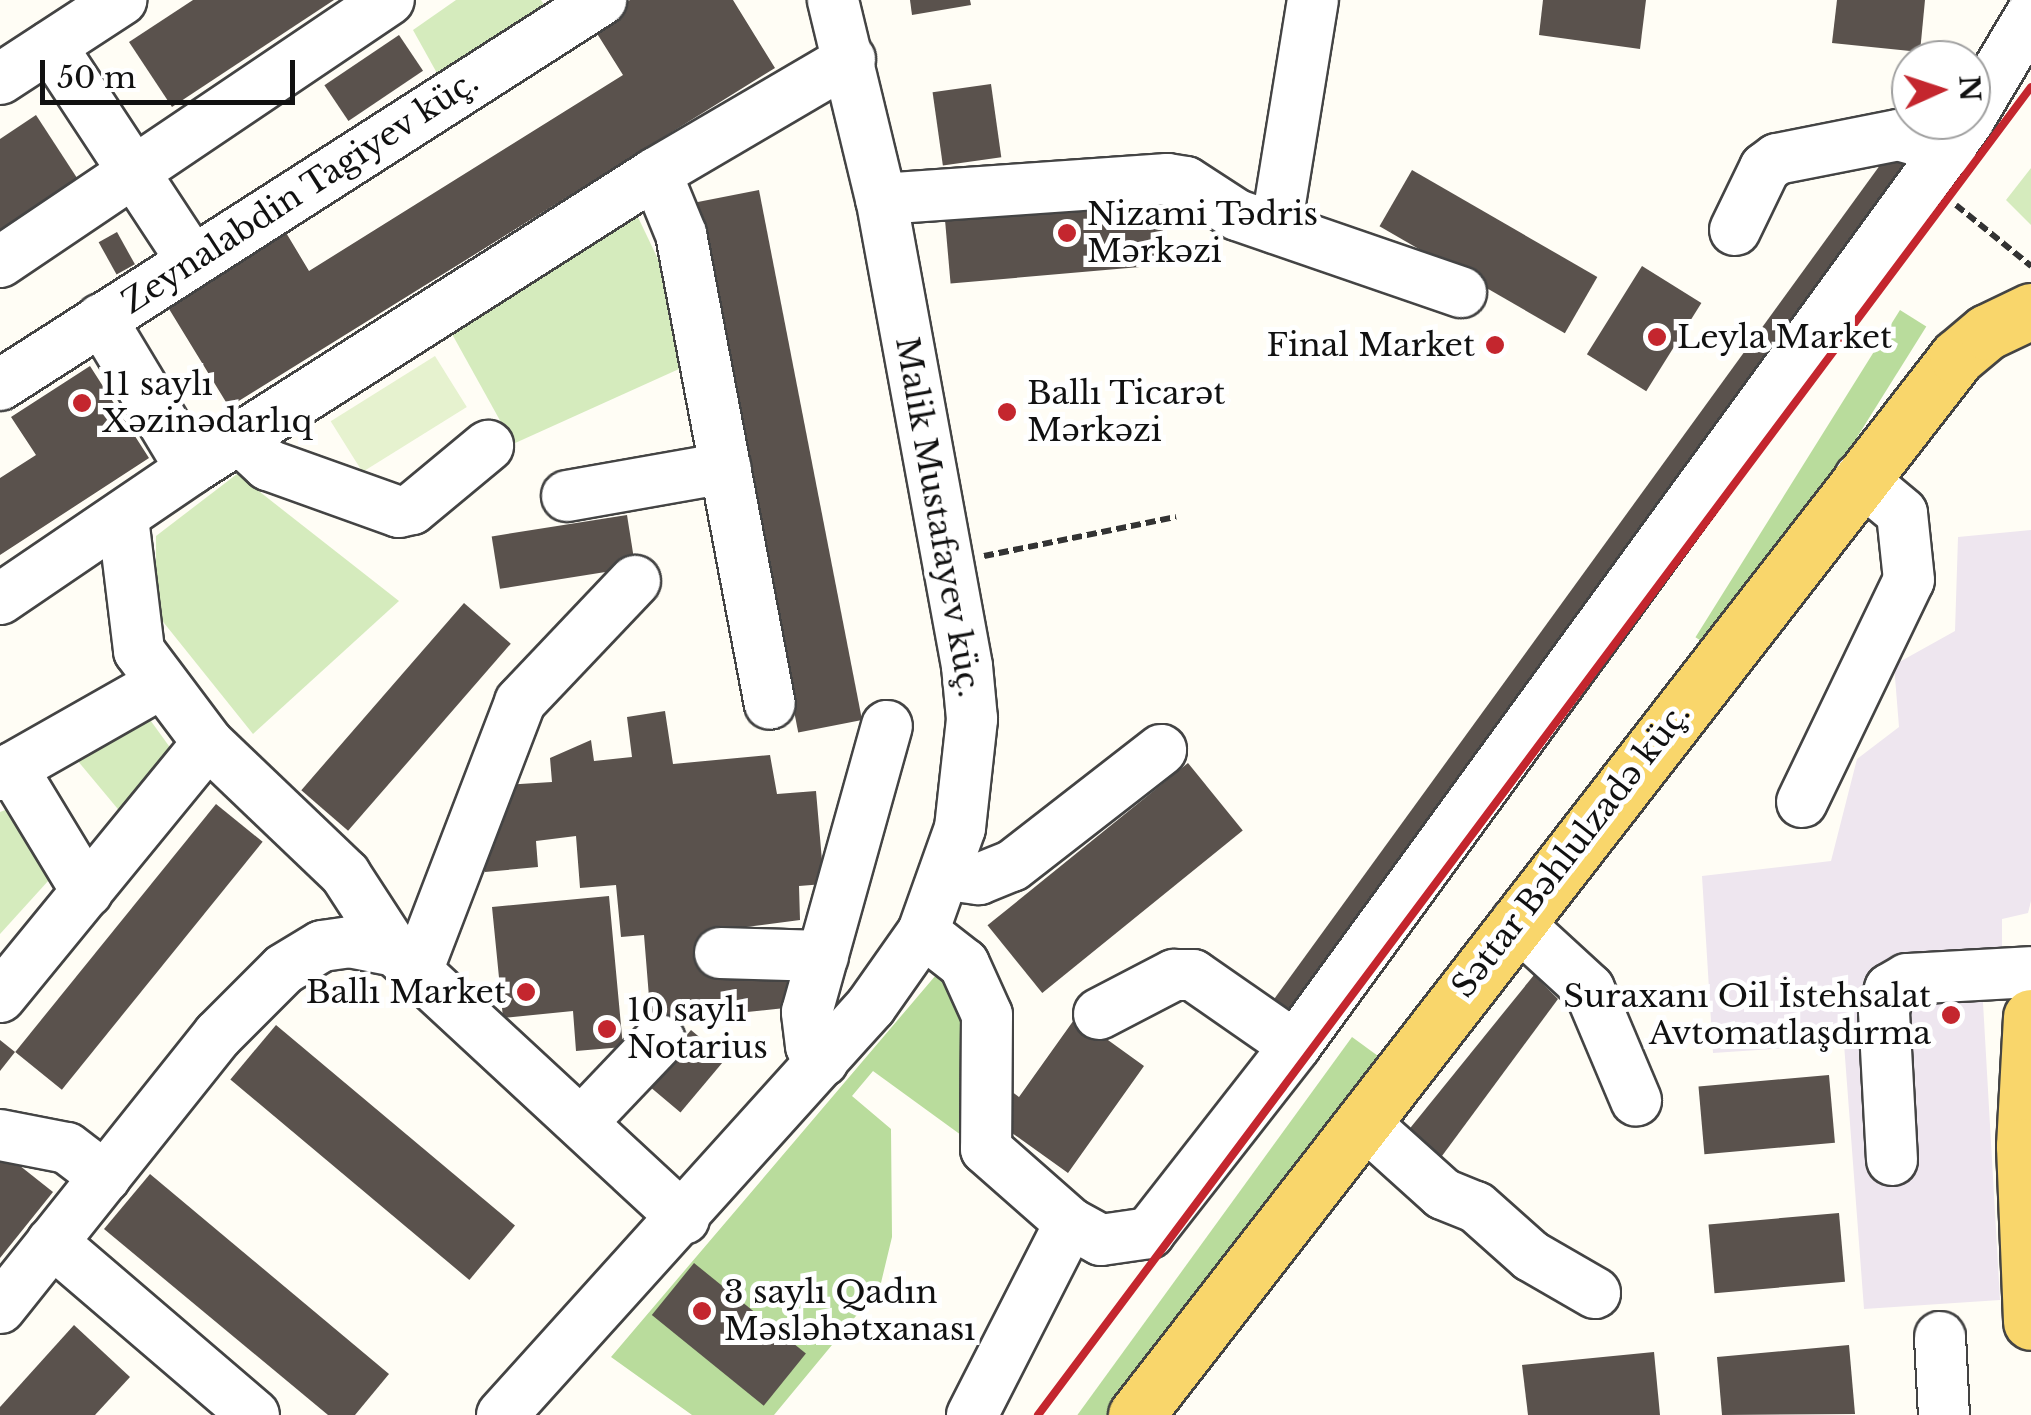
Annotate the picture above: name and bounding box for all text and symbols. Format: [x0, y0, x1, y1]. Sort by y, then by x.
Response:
scale bar [45, 40, 300, 102]
north arrow [1891, 40, 1991, 140]
text: 50 m [57, 59, 136, 96]
street label: Zeynalabdin Tagiyev küç. [114, 62, 486, 322]
text: N [1951, 74, 1988, 103]
place label: Nizami Tədris Mərkəzi [1087, 196, 1319, 271]
marker: Nizami Tədris Mərkəzi [1056, 222, 1078, 244]
place label: Leyla Market [1677, 318, 1892, 356]
place label: Final Market [1266, 326, 1475, 364]
marker: Leyla Market [1646, 326, 1668, 348]
street label: Malik Mustafayev küç. [887, 333, 989, 701]
marker: Final Market [1484, 334, 1506, 356]
place label: 11 saylı Xəzinədarlıq [102, 366, 312, 441]
place label: Ballı Ticarət Mərkəzi [1027, 375, 1226, 450]
marker: 11 saylı Xəzinədarlıq [71, 392, 93, 414]
marker: Ballı Ticarət Mərkəzi [996, 401, 1018, 423]
street label: Səttar Bəhlulzadə küç. [1444, 695, 1698, 1005]
place label: Ballı Market [306, 973, 506, 1011]
place label: Suraxanı Oil İstehsalat Avtomatlaşdırma [1563, 978, 1931, 1053]
marker: Ballı Market [515, 981, 537, 1003]
place label: 10 saylı Notarius [627, 992, 768, 1067]
marker: Suraxanı Oil İstehsalat Avtomatlaşdırma [1940, 1004, 1962, 1026]
marker: 10 saylı Notarius [596, 1018, 618, 1040]
place label: 3 saylı Qadın Məsləhətxanası [724, 1274, 975, 1349]
marker: 3 saylı Qadın Məsləhətxanası [689, 1298, 715, 1324]

